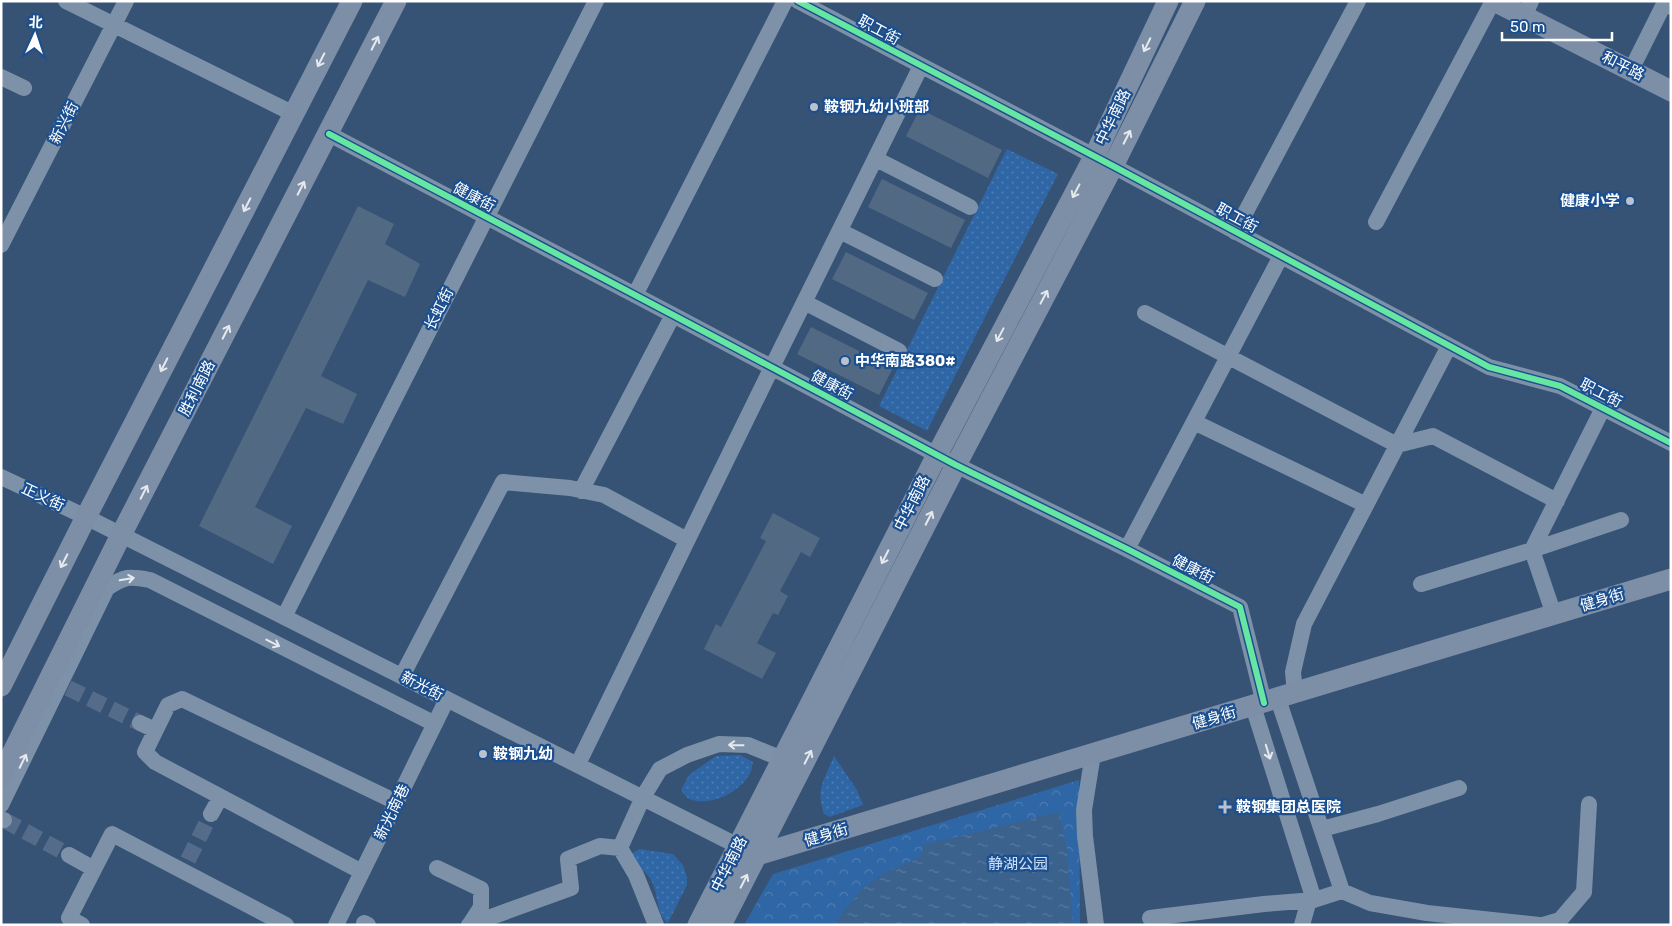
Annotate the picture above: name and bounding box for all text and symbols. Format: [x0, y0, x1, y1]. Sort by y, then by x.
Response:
north arrow [10, 10, 60, 60]
scale bar [1502, 10, 1612, 42]
street label: 职工街 [855, 11, 903, 49]
text: 北 [28, 14, 43, 31]
text: 50 m [1510, 18, 1545, 36]
one-way arrow [371, 36, 380, 51]
one-way arrow [1142, 37, 1152, 52]
street label: 和平路 [1599, 48, 1647, 84]
one-way arrow [316, 52, 325, 67]
street label: 中华南路 [1092, 86, 1134, 148]
place label: 鞍钢九幼小班部 [824, 98, 929, 116]
street label: 新兴街 [46, 99, 82, 147]
marker: 鞍钢九幼小班部 [808, 101, 820, 113]
one-way arrow [1123, 130, 1132, 145]
street label: 健康街 [450, 178, 498, 216]
one-way arrow [297, 181, 306, 196]
one-way arrow [1071, 183, 1080, 198]
place label: 健康小学 [1560, 192, 1620, 210]
marker: 健康小学 [1624, 195, 1636, 207]
one-way arrow [242, 197, 252, 212]
street label: 职工街 [1213, 199, 1261, 237]
street label: 长虹街 [421, 285, 457, 333]
one-way arrow [1039, 289, 1049, 304]
one-way arrow [222, 325, 231, 340]
one-way arrow [995, 327, 1005, 342]
place label: 中华南路380# [855, 352, 956, 370]
marker: 中华南路380# [839, 355, 851, 367]
one-way arrow [159, 357, 169, 372]
street label: 胜利南路 [175, 357, 219, 419]
street label: 健康街 [808, 366, 856, 404]
street label: 职工街 [1577, 375, 1625, 411]
street label: 中华南路 [890, 472, 934, 534]
street label: 正义街 [19, 479, 67, 515]
one-way arrow [140, 485, 149, 500]
one-way arrow [924, 511, 934, 526]
one-way arrow [880, 549, 890, 564]
street label: 健康街 [1169, 551, 1217, 587]
one-way arrow [59, 553, 68, 568]
one-way arrow [118, 573, 134, 583]
street label: 健身街 [1578, 585, 1626, 615]
one-way arrow [266, 638, 281, 648]
street label: 新光街 [398, 668, 446, 704]
street label: 健身街 [1190, 703, 1238, 733]
one-way arrow [728, 740, 744, 750]
one-way arrow [1263, 744, 1273, 760]
place label: 鞍钢九幼 [493, 745, 553, 763]
marker: 鞍钢九幼 [477, 748, 489, 760]
one-way arrow [804, 750, 813, 765]
one-way arrow [18, 754, 28, 769]
street label: 新光南巷 [371, 781, 413, 843]
place label: 鞍钢集团总医院 [1236, 798, 1341, 816]
marker: 鞍钢集团总医院 [1218, 800, 1232, 814]
street label: 健身街 [802, 820, 850, 850]
street label: 中华南路 [707, 833, 751, 895]
park label: 静湖公园 [988, 855, 1048, 873]
one-way arrow [739, 874, 749, 889]

